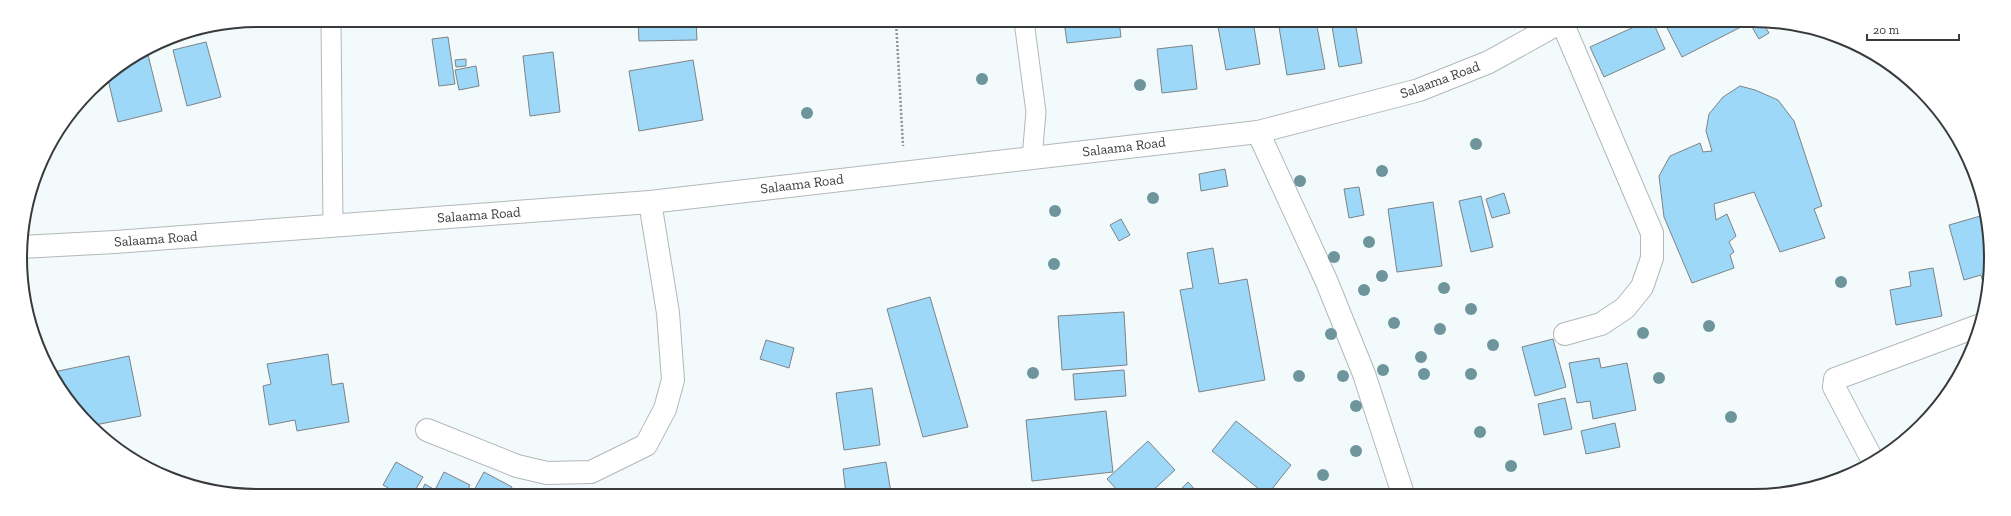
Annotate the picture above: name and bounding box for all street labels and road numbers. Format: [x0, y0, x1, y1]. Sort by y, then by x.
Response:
street label: Salaama Road [1398, 58, 1482, 102]
street label: Salaama Road [1081, 133, 1167, 161]
street label: Salaama Road [759, 170, 845, 198]
street label: Salaama Road [437, 204, 522, 226]
street label: Salaama Road [114, 228, 199, 250]

